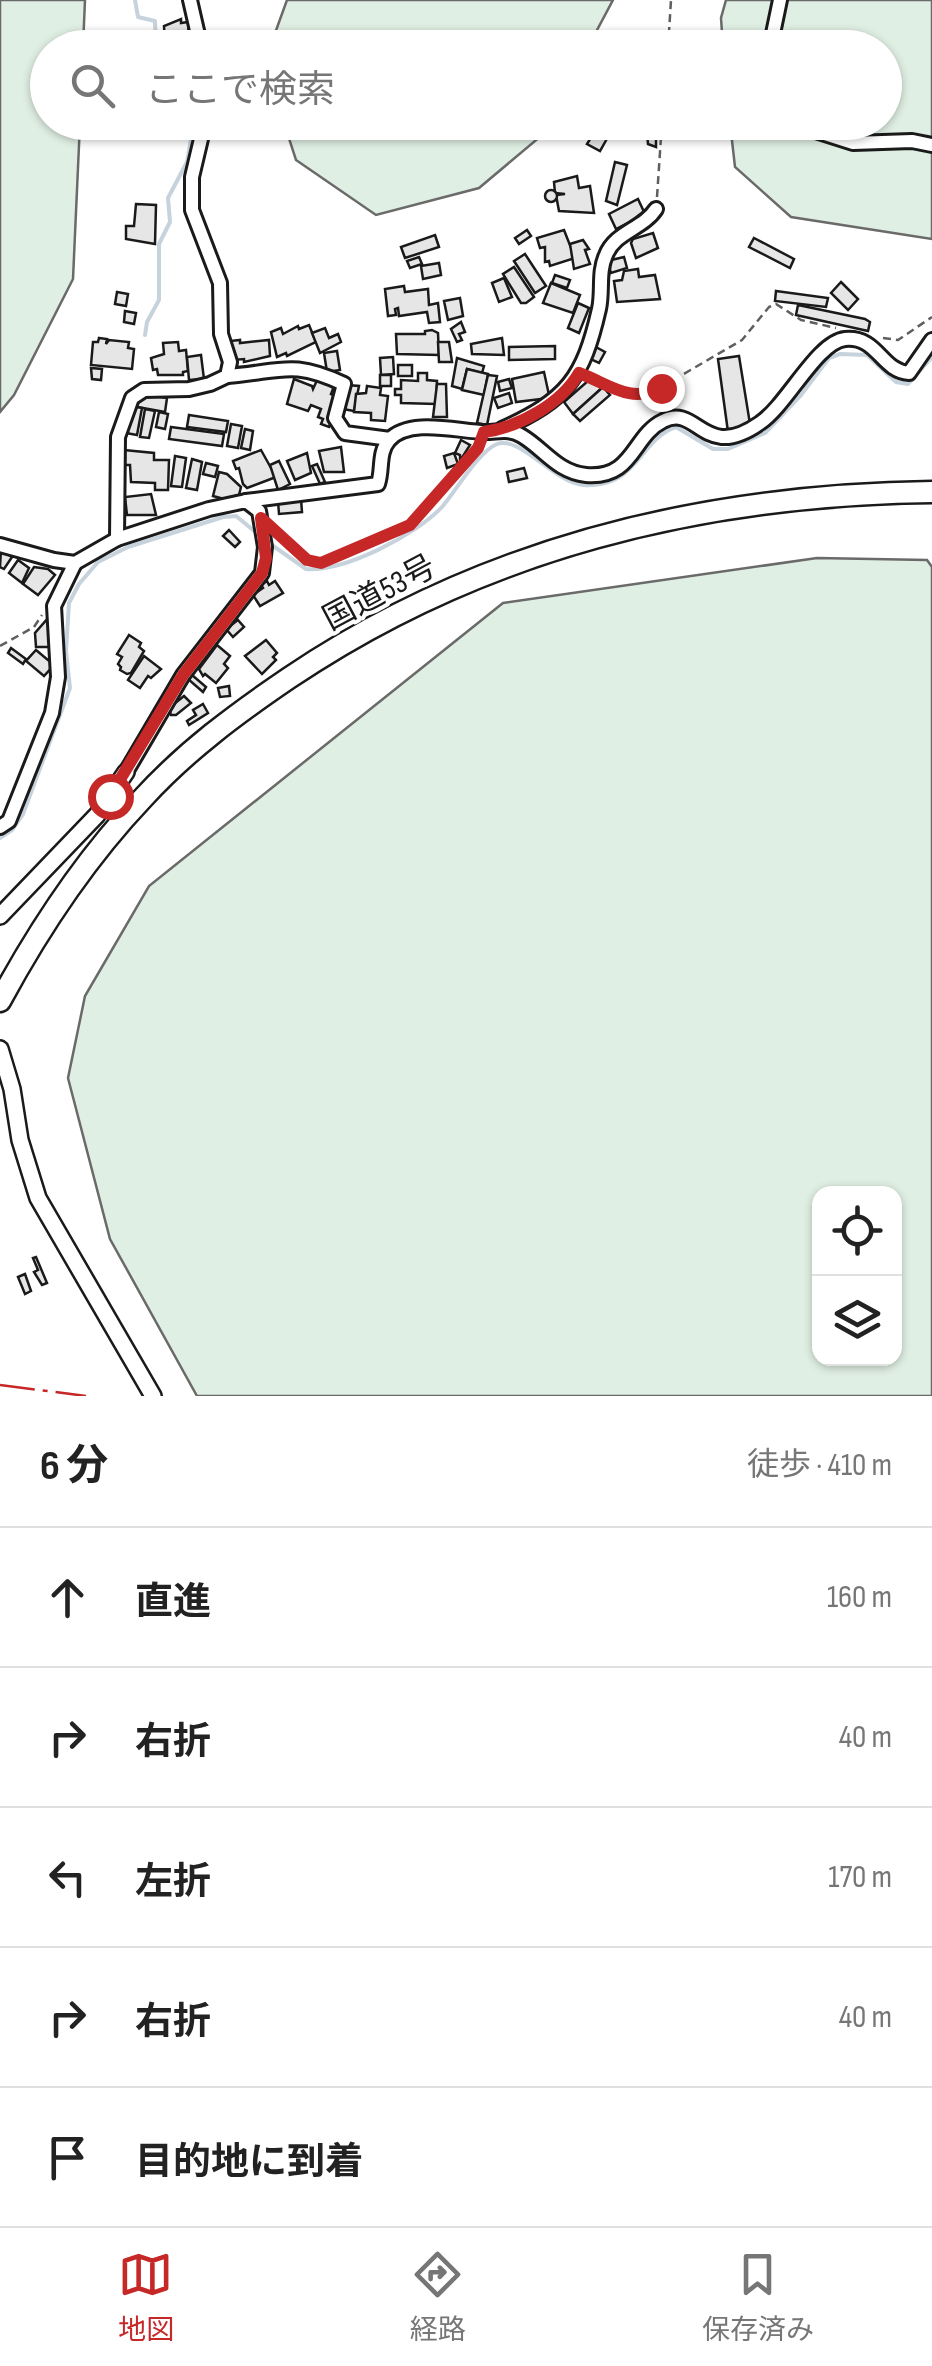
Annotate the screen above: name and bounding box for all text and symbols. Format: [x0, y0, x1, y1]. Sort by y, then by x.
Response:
search box [30, 30, 902, 140]
icon: search [65, 58, 120, 113]
text: ここで検索 [145, 68, 335, 113]
route end [639, 366, 685, 412]
street label: 国道53号 [317, 547, 443, 639]
route start [88, 774, 134, 820]
map controls [812, 1186, 902, 1366]
button: locate [812, 1186, 902, 1276]
button: layers [812, 1276, 902, 1366]
text: 6 分 [40, 1441, 108, 1492]
text: 徒歩 · 410 m [747, 1446, 892, 1485]
icon: ahead [40, 1570, 95, 1625]
text: 160 m [827, 1578, 892, 1617]
text: 直進 [135, 1580, 211, 1625]
icon: right [40, 1710, 95, 1765]
text: 40 m [839, 1718, 892, 1757]
text: 右折 [135, 1720, 211, 1765]
icon: left [40, 1850, 95, 1905]
text: 170 m [828, 1858, 892, 1897]
text: 左折 [135, 1860, 211, 1905]
icon: right [40, 1990, 95, 2045]
text: 40 m [839, 1998, 892, 2037]
text: 右折 [135, 2000, 211, 2045]
icon: arrive [40, 2130, 95, 2185]
text: 目的地に到着 [135, 2140, 363, 2185]
tab: 地図 [118, 2247, 174, 2347]
tab: 経路 [410, 2247, 466, 2347]
tab: 保存済み [702, 2247, 814, 2347]

